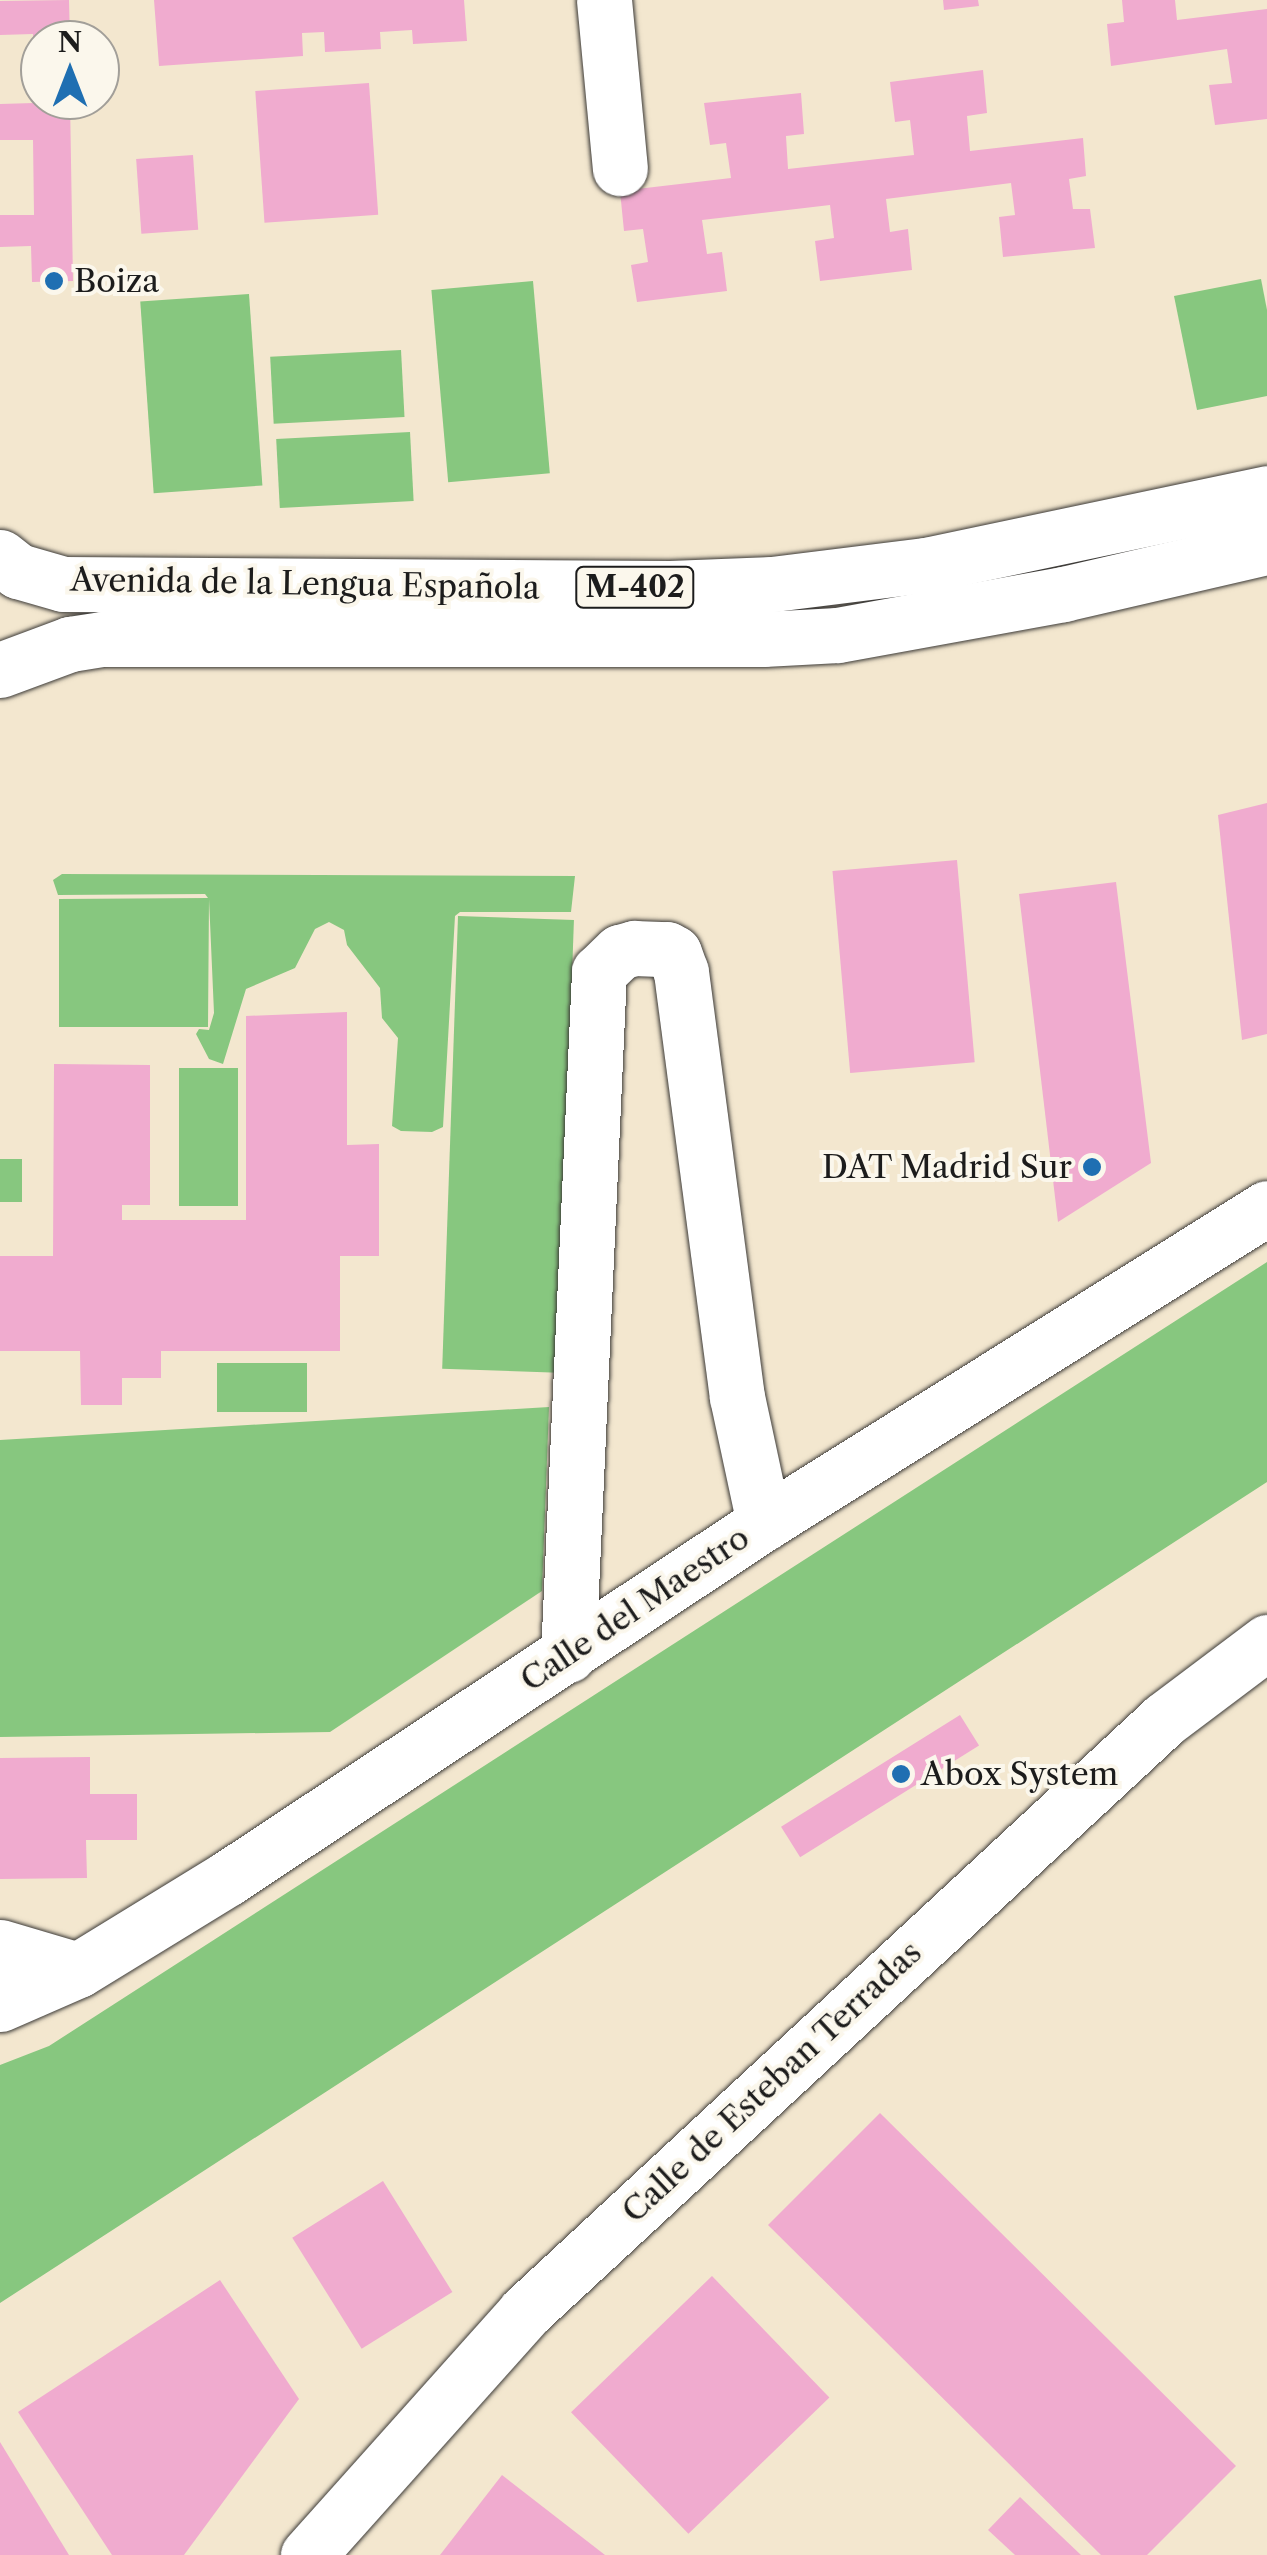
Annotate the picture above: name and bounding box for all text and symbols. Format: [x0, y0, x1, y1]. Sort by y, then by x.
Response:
north arrow [20, 20, 120, 120]
text: N [58, 25, 82, 59]
place label: Boiza [74, 262, 159, 300]
marker: Boiza [43, 270, 65, 292]
street label: Avenida de la Lengua Española [69, 561, 541, 607]
road number: M-402 [575, 562, 695, 612]
place label: DAT Madrid Sur [821, 1148, 1072, 1186]
marker: DAT Madrid Sur [1081, 1156, 1103, 1178]
street label: Calle del Maestro [514, 1518, 756, 1700]
place label: Abox System [921, 1755, 1119, 1793]
marker: Abox System [890, 1763, 912, 1785]
street label: Calle de Esteban Terradas [614, 1933, 930, 2231]

